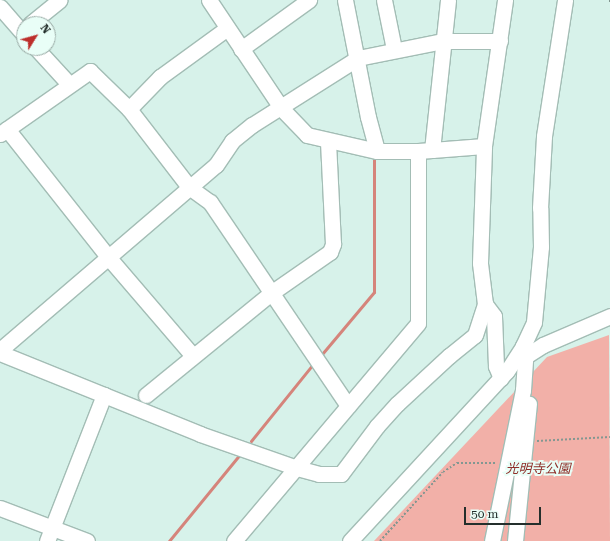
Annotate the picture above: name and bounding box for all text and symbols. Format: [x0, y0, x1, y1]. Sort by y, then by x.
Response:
north arrow [16, 16, 56, 56]
text: N [37, 22, 53, 36]
park label: 光明寺公園 [506, 461, 570, 477]
scale bar [466, 499, 543, 525]
text: 50 m [471, 507, 498, 521]

